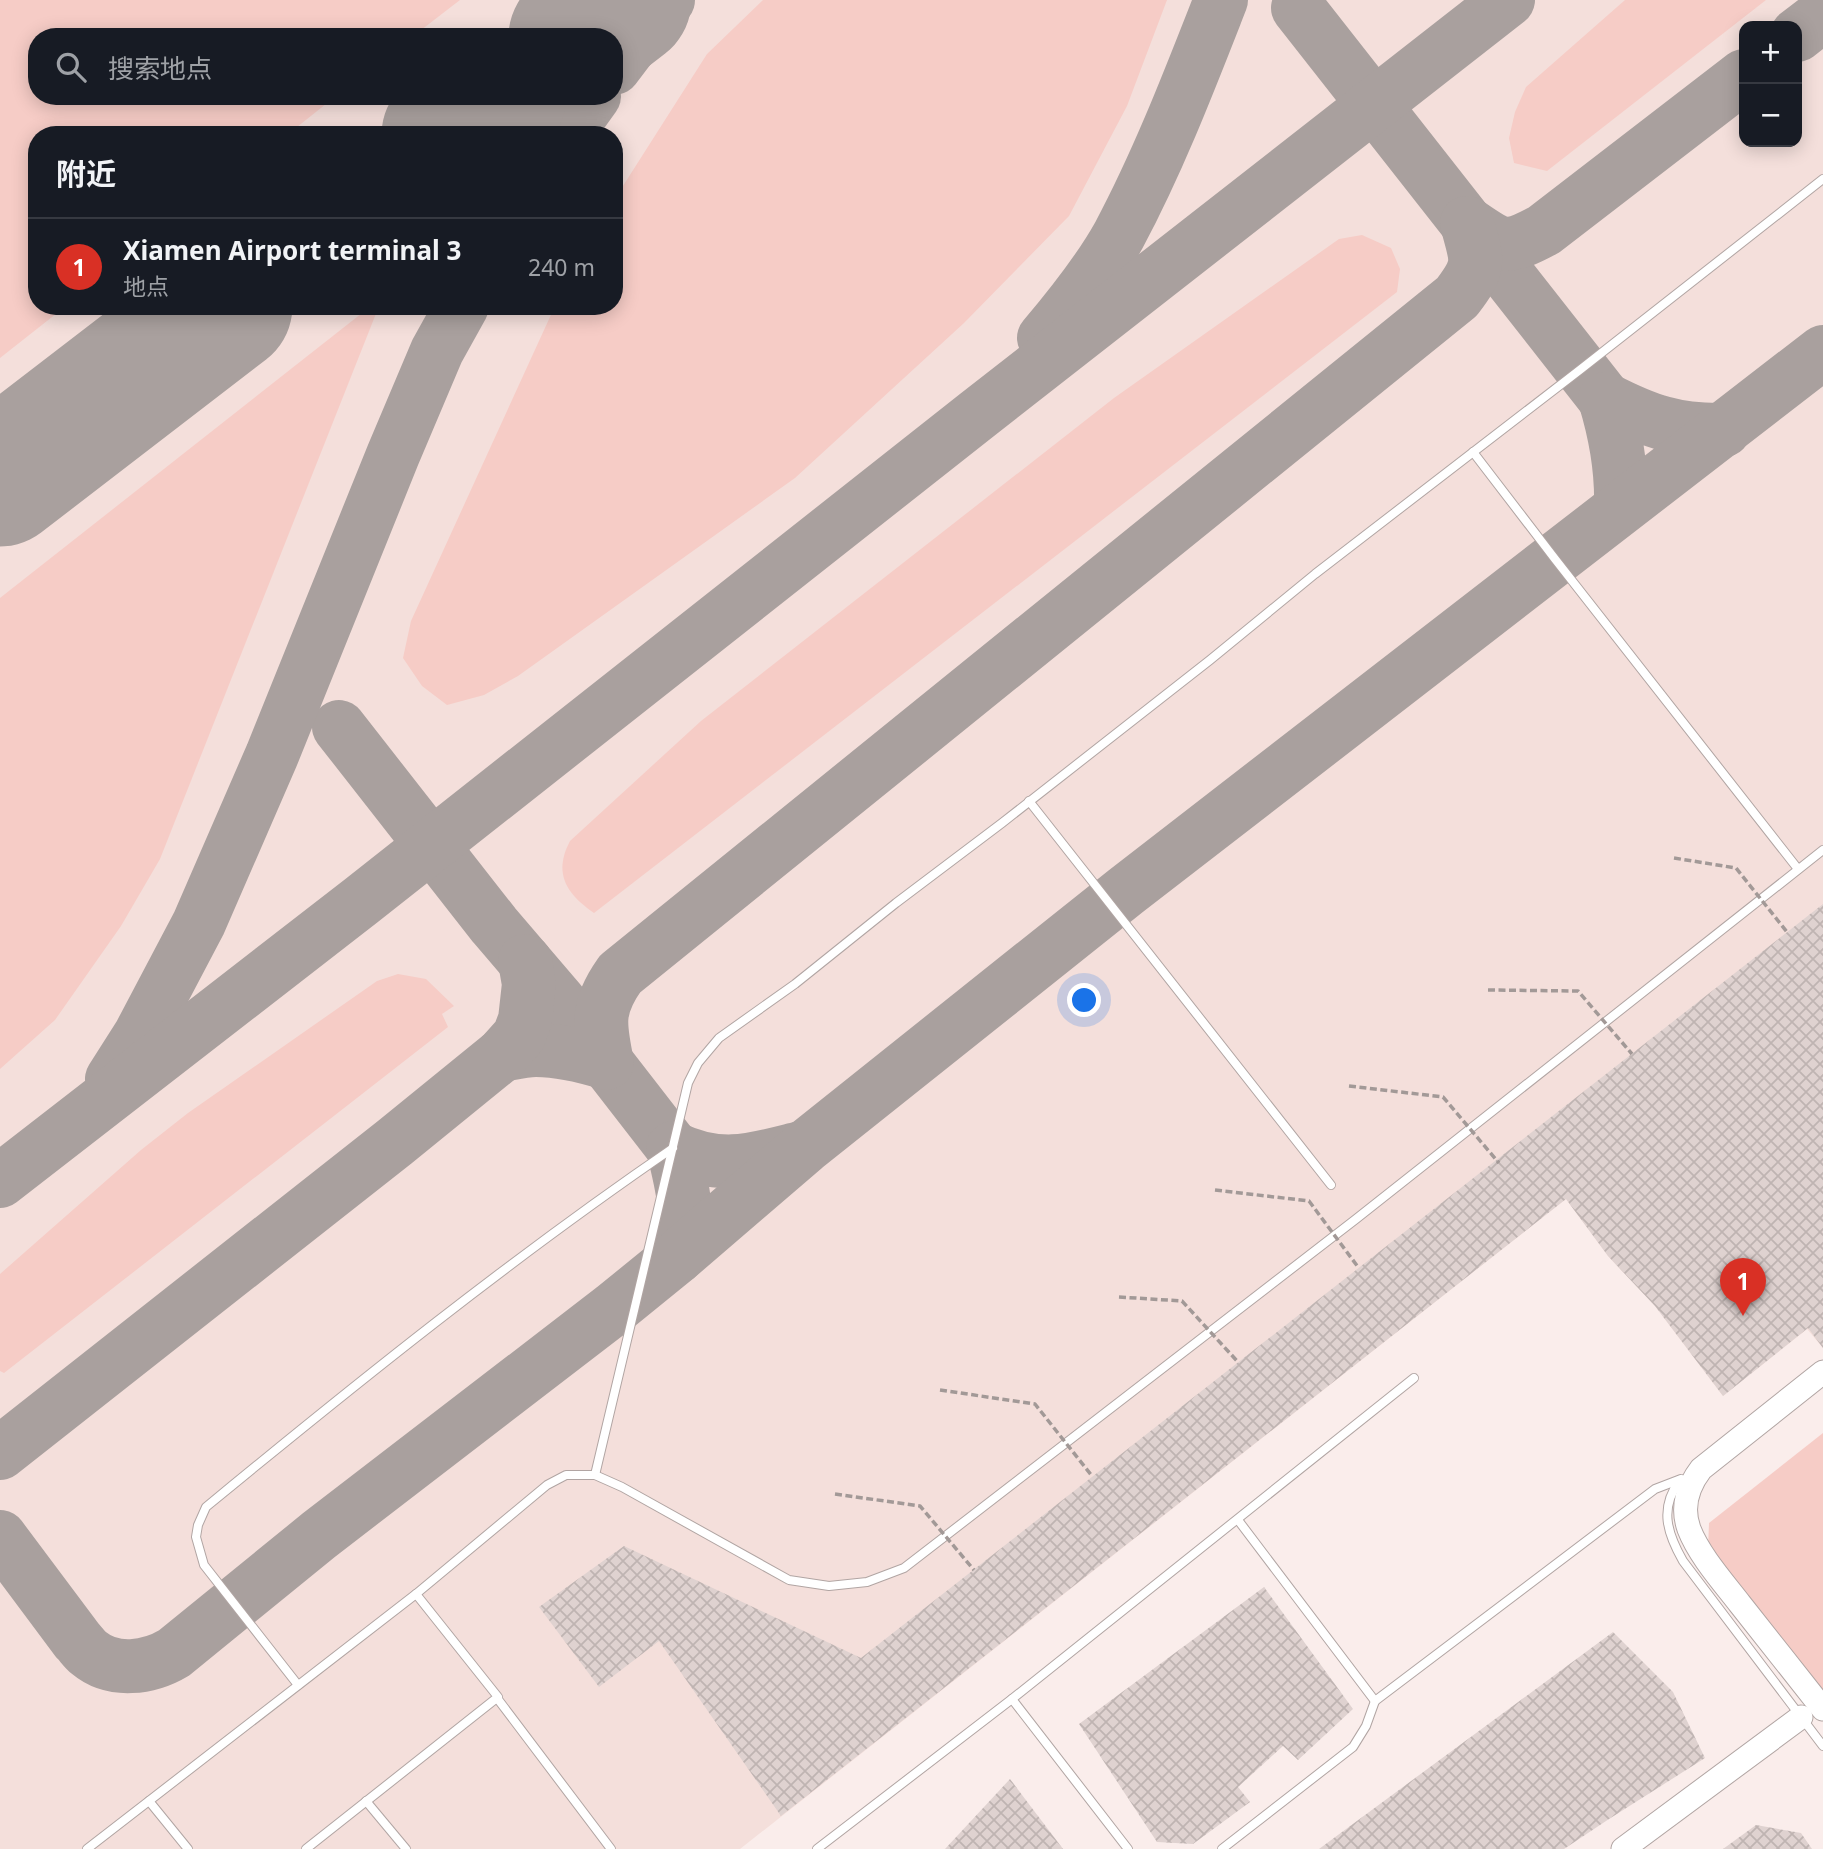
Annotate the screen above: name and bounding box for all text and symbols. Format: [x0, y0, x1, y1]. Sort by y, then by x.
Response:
map controls [1739, 21, 1802, 147]
button: + [1739, 21, 1802, 84]
search box [28, 28, 623, 105]
icon: search [52, 48, 90, 86]
text: 搜索地点 [108, 50, 212, 86]
button: − [1739, 84, 1802, 147]
text: 附近 [56, 153, 116, 194]
text: Xiamen Airport terminal 3 [123, 232, 461, 268]
text: 1 [72, 251, 86, 283]
text: 240 m [528, 251, 595, 283]
text: 地点 [123, 270, 169, 302]
your location [1067, 983, 1101, 1017]
pin: 1 [1720, 1258, 1766, 1316]

